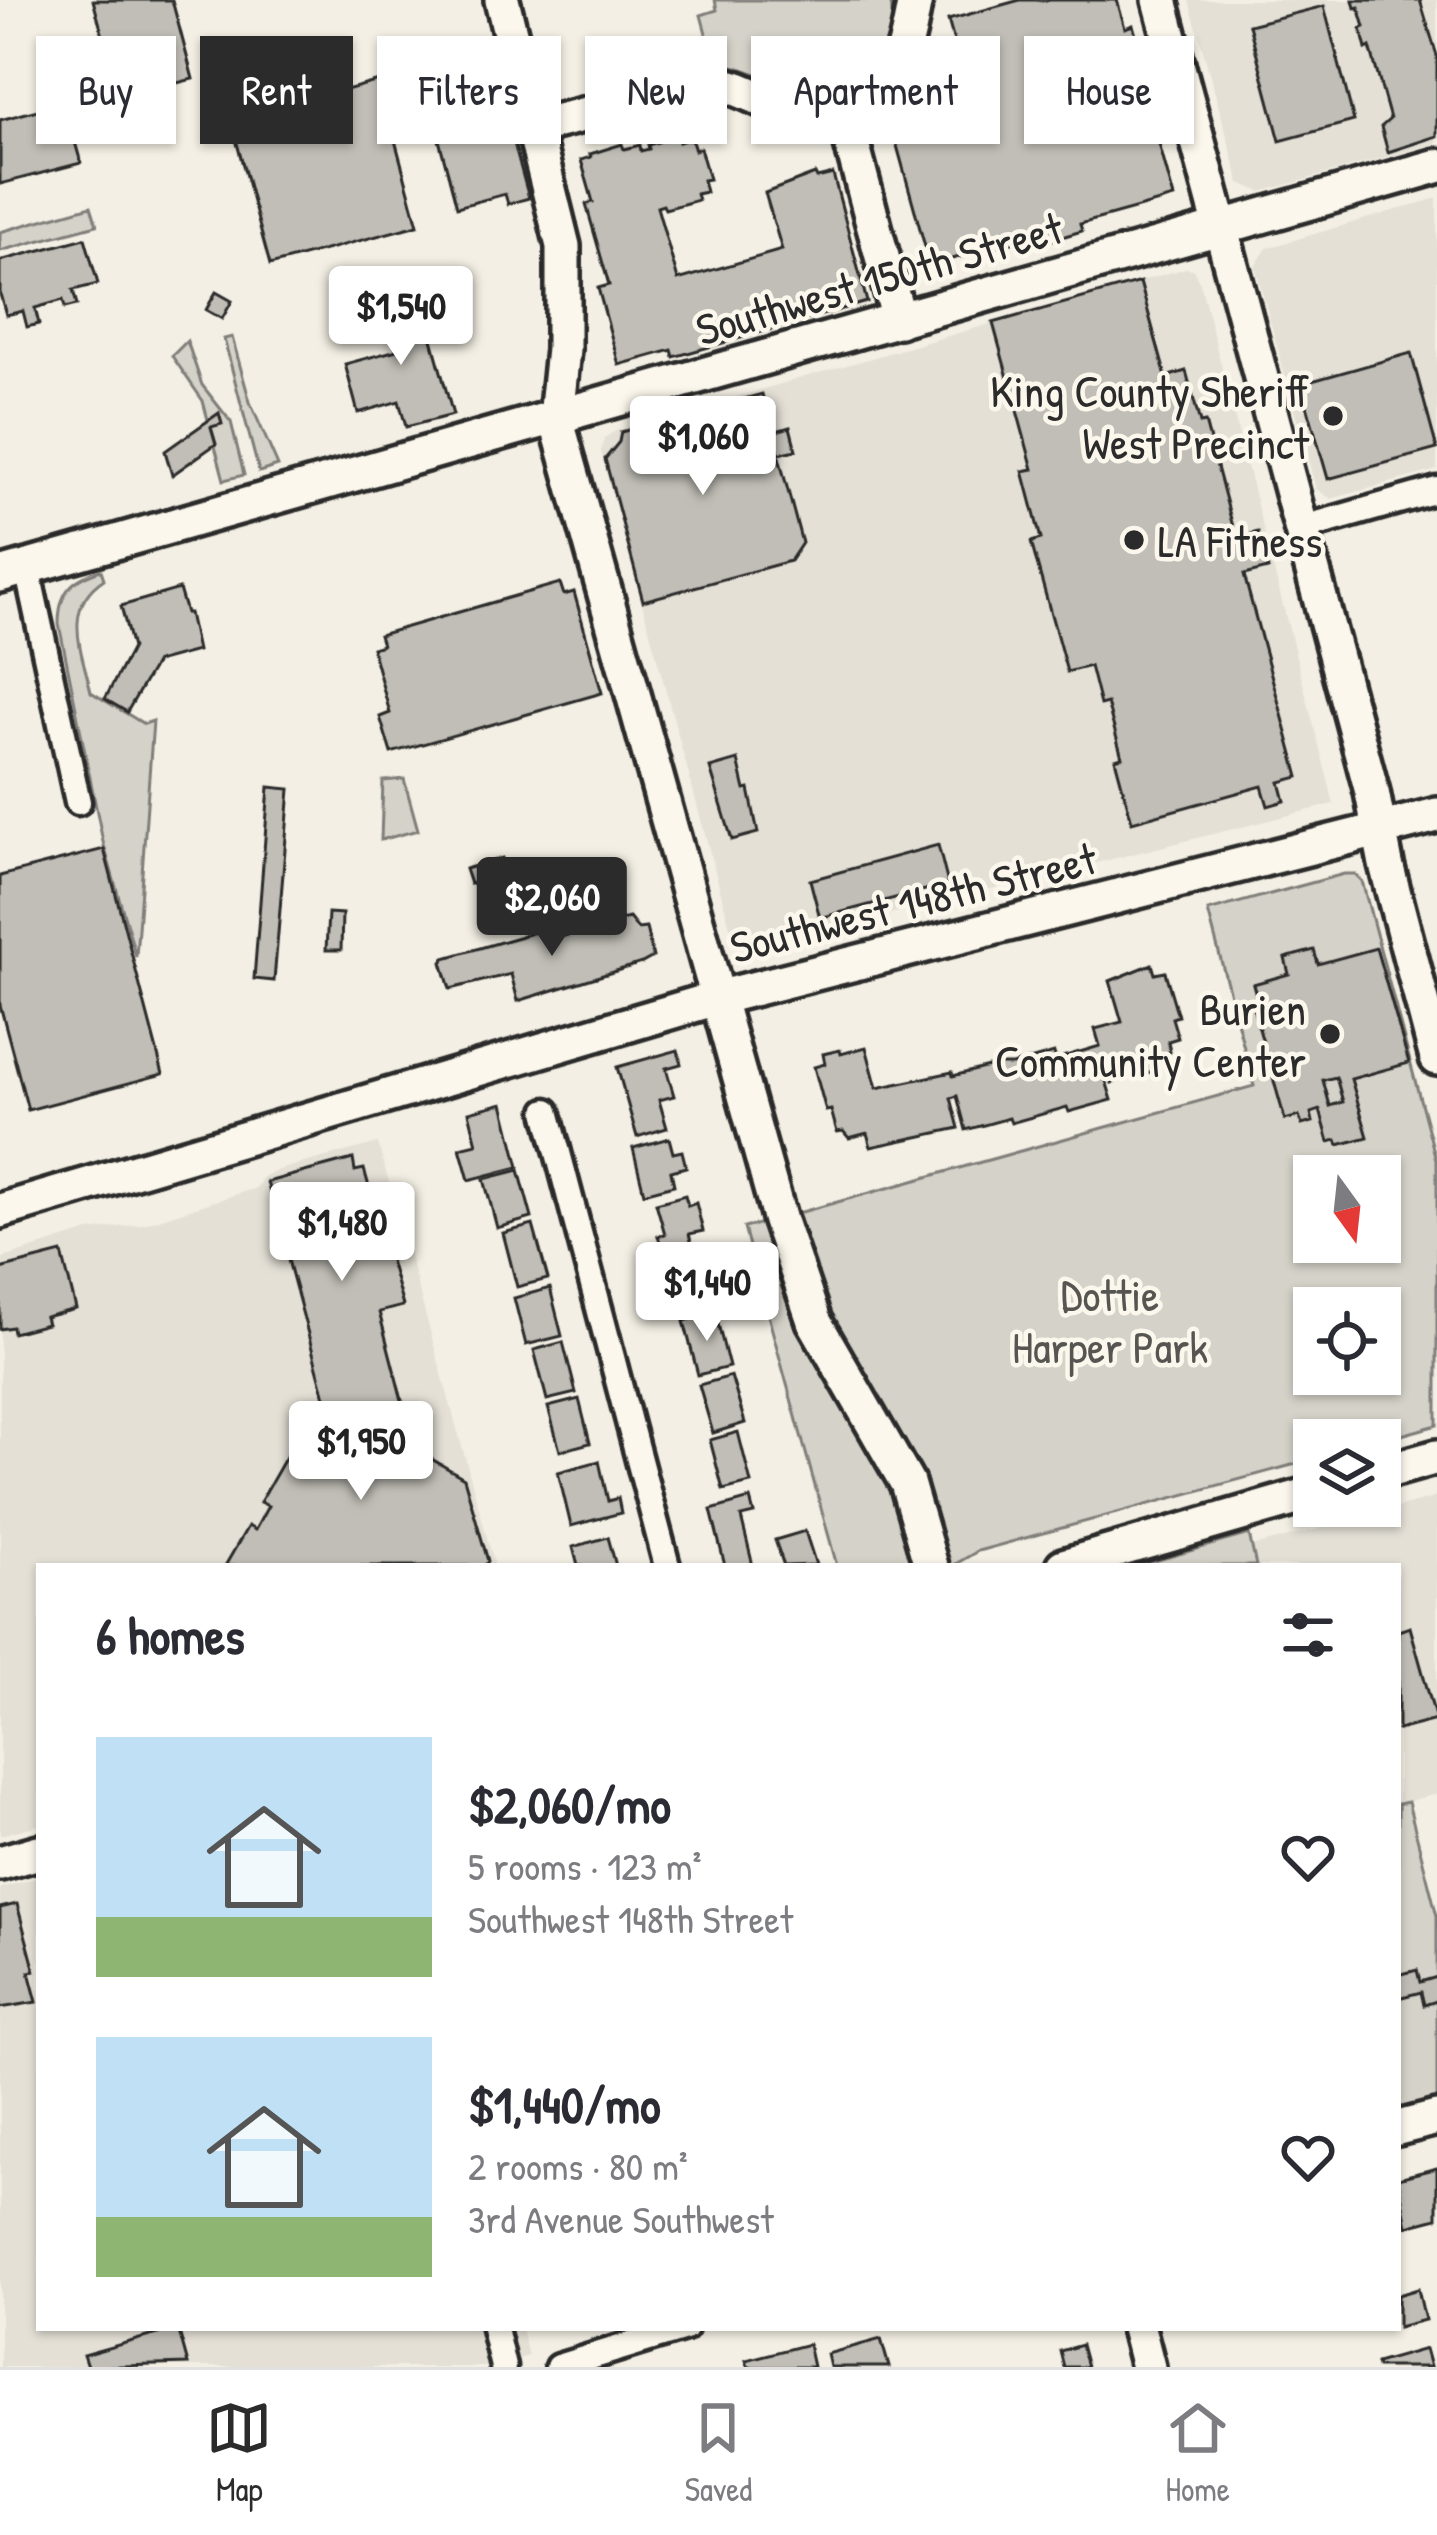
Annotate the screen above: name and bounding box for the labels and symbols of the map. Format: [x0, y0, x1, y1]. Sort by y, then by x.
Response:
street label: Southwest 150th Street [689, 196, 1070, 359]
pin: $1,540 [303, 266, 499, 368]
place label: King County Sheriff West Precinct [990, 360, 1310, 473]
pin: $1,060 [605, 396, 801, 498]
marker: King County Sheriff West Precinct [1320, 403, 1346, 429]
place label: LA Fitness [1158, 510, 1322, 571]
marker: LA Fitness [1121, 527, 1147, 553]
street label: Southwest 148th Street [724, 827, 1103, 977]
pin: $2,060 [454, 857, 650, 959]
place label: Burien Community Center [995, 978, 1306, 1091]
marker: Burien Community Center [1317, 1021, 1343, 1047]
north arrow [1293, 1155, 1401, 1263]
pin: $1,480 [244, 1182, 440, 1284]
pin: $1,440 [609, 1242, 805, 1344]
park label: Dottie Harper Park [1012, 1264, 1208, 1377]
pin: $1,950 [263, 1401, 459, 1503]

